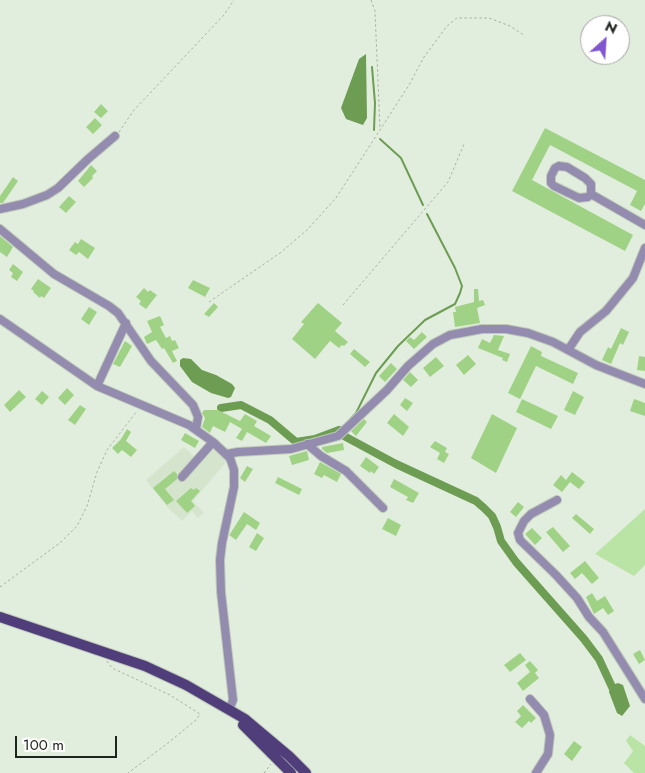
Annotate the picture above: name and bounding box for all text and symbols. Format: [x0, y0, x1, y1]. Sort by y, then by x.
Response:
north arrow [580, 15, 630, 65]
text: N [602, 16, 621, 39]
scale bar [18, 726, 120, 758]
text: 100 m [23, 734, 64, 756]

